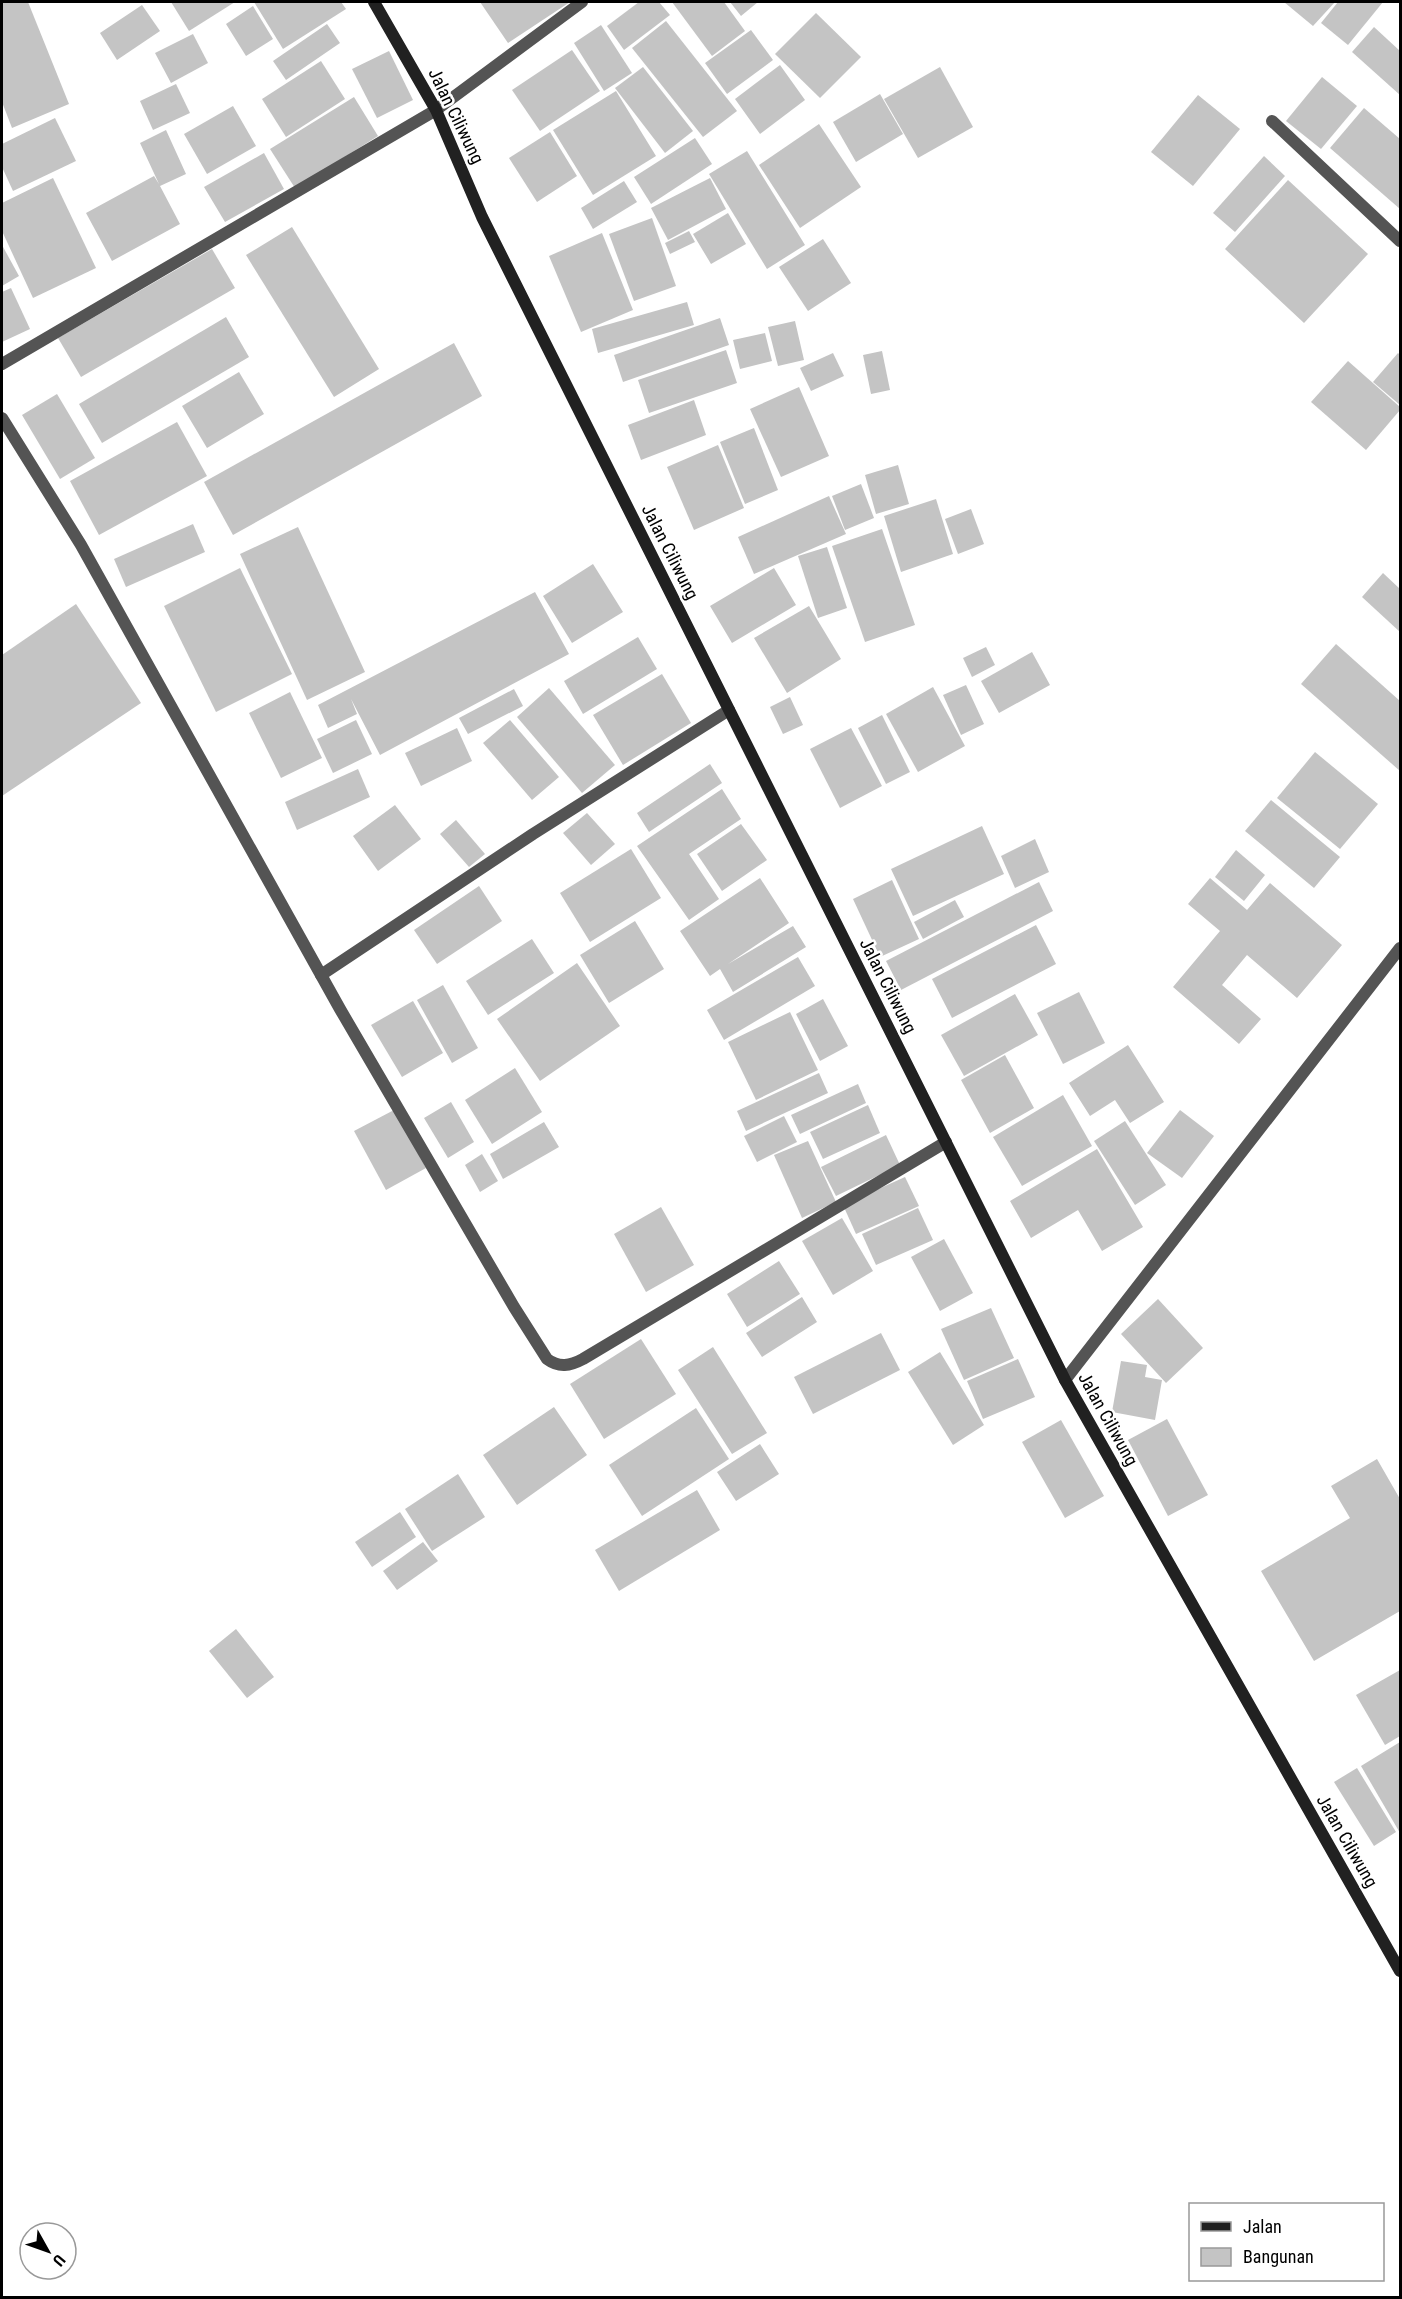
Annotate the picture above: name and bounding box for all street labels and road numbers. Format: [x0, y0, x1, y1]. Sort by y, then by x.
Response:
street label: Jalan Ciliwung [424, 65, 489, 167]
street label: Jalan Ciliwung [638, 501, 703, 603]
street label: Jalan Ciliwung [856, 935, 921, 1037]
street label: Jalan Ciliwung [1074, 1368, 1143, 1469]
street label: Jalan Ciliwung [1312, 1791, 1382, 1891]

